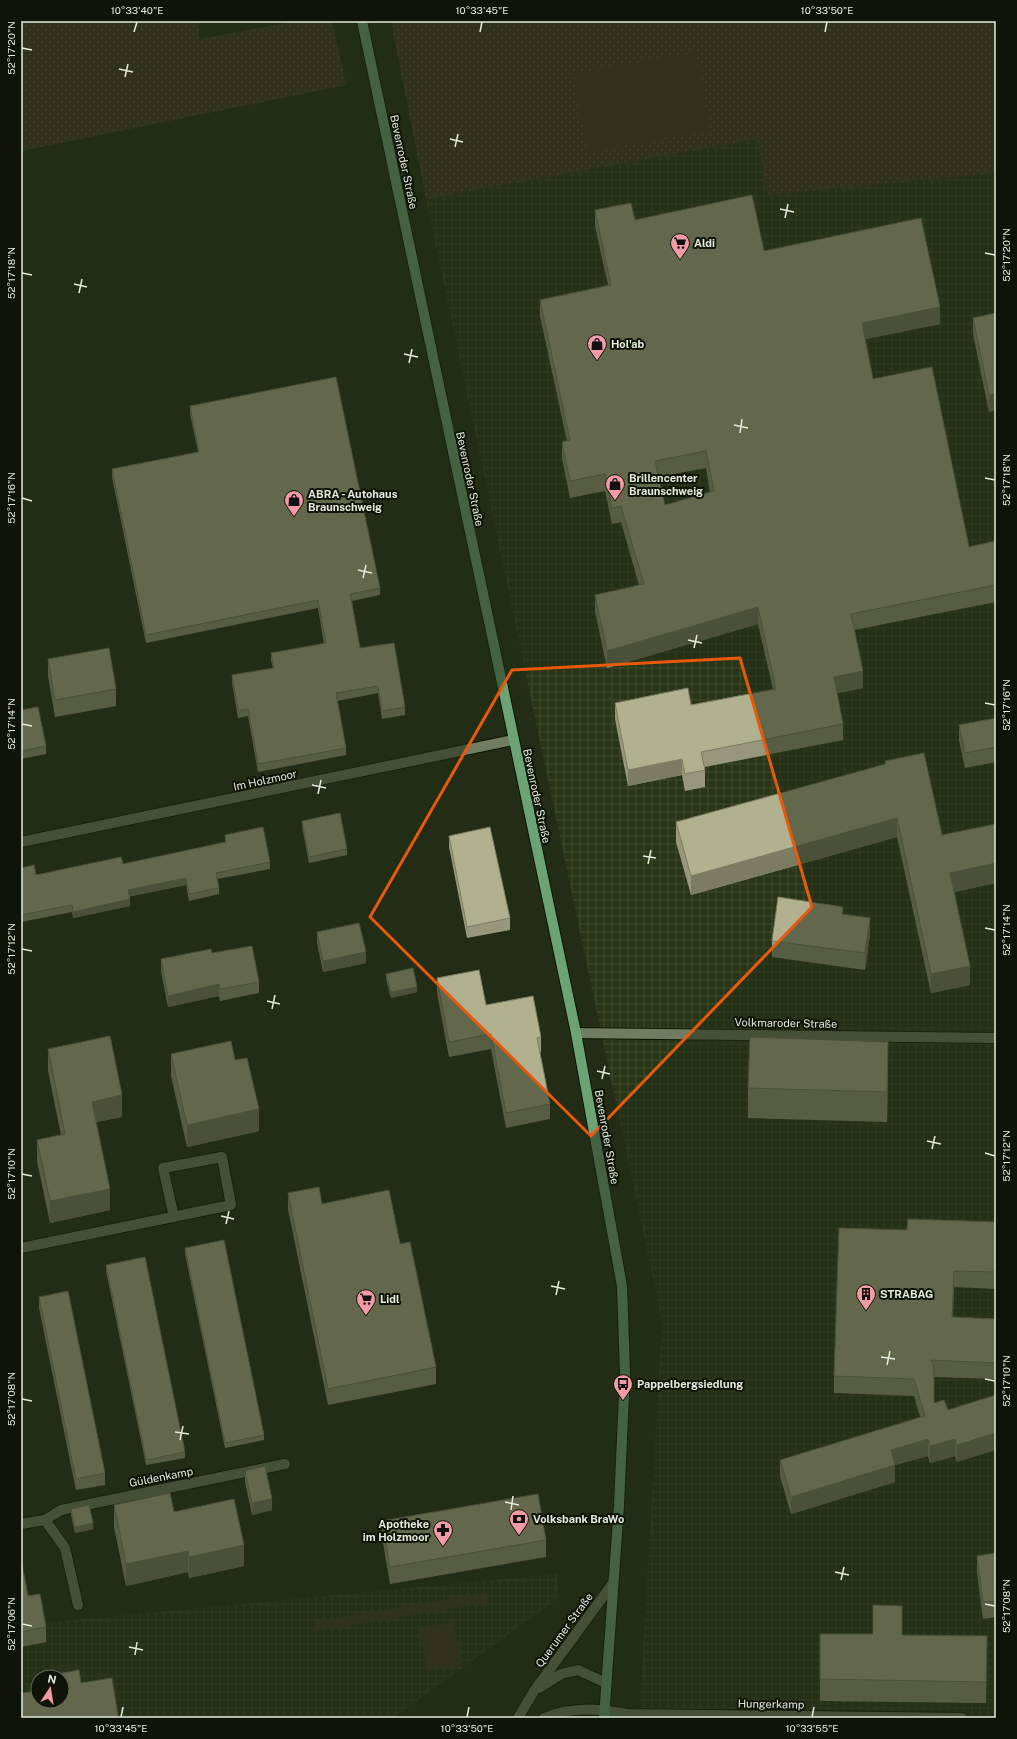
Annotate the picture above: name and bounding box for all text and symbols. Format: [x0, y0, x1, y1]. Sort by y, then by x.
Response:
text: 10°33'40"E [111, 4, 163, 16]
text: 10°33'45"E [456, 4, 508, 16]
text: 10°33'50"E [801, 4, 853, 16]
text: 52°17'20"N [5, 21, 17, 75]
street label: Bevenroder Straße [388, 114, 420, 210]
text: 52°17'20"N [1000, 228, 1012, 282]
supermarket icon: Aldi [669, 232, 691, 260]
place label: Aldi [694, 237, 715, 249]
text: 52°17'18"N [5, 247, 17, 299]
shop icon: Hol'ab [586, 333, 608, 361]
place label: Hol'ab [611, 338, 645, 350]
street label: Bevenroder Straße [454, 431, 486, 527]
text: 52°17'18"N [1000, 454, 1012, 506]
text: 52°17'16"N [5, 472, 17, 524]
place label: Brillencenter Braunschweig [629, 472, 703, 497]
shop icon: Brillencenter Braunschweig [604, 473, 626, 501]
place label: ABRA - Autohaus Braunschweig [308, 488, 398, 513]
shop icon: ABRA - Autohaus Braunschweig [283, 489, 305, 517]
text: 52°17'16"N [1000, 679, 1012, 731]
text: 52°17'14"N [5, 698, 17, 750]
street label: Bevenroder Straße [521, 748, 553, 844]
street label: Im Holzmoor [232, 767, 298, 793]
text: 52°17'14"N [1000, 904, 1012, 956]
text: 52°17'12"N [5, 923, 17, 975]
street label: Volkmaroder Straße [735, 1016, 837, 1030]
street label: Bevenroder Straße [593, 1089, 621, 1185]
text: 52°17'12"N [1000, 1130, 1012, 1182]
text: 52°17'10"N [5, 1148, 17, 1200]
building icon: STRABAG [855, 1283, 877, 1311]
supermarket icon: Lidl [355, 1288, 377, 1316]
place label: STRABAG [880, 1288, 933, 1300]
place label: Lidl [380, 1293, 400, 1305]
text: 52°17'10"N [1000, 1355, 1012, 1407]
text: 52°17'08"N [5, 1372, 17, 1426]
bus stop icon: Pappelbergsiedlung [612, 1373, 634, 1401]
place label: Pappelbergsiedlung [637, 1378, 743, 1390]
street label: Güldenkamp [128, 1465, 194, 1489]
bank icon: Volksbank BraWo [508, 1508, 530, 1536]
place label: Volksbank BraWo [533, 1513, 624, 1525]
place label: Apotheke im Holzmoor [363, 1518, 429, 1543]
pharmacy icon: Apotheke im Holzmoor [432, 1519, 454, 1547]
text: 52°17'08"N [1000, 1579, 1012, 1633]
street label: Querumer Straße [533, 1591, 595, 1669]
text: 52°17'06"N [5, 1597, 17, 1651]
north arrow [30, 1669, 70, 1709]
text: N [47, 1672, 58, 1686]
street label: Hungerkamp [738, 1697, 805, 1711]
text: 10°33'45"E [95, 1722, 147, 1734]
text: 10°33'50"E [441, 1722, 493, 1734]
text: 10°33'55"E [785, 1722, 839, 1734]

